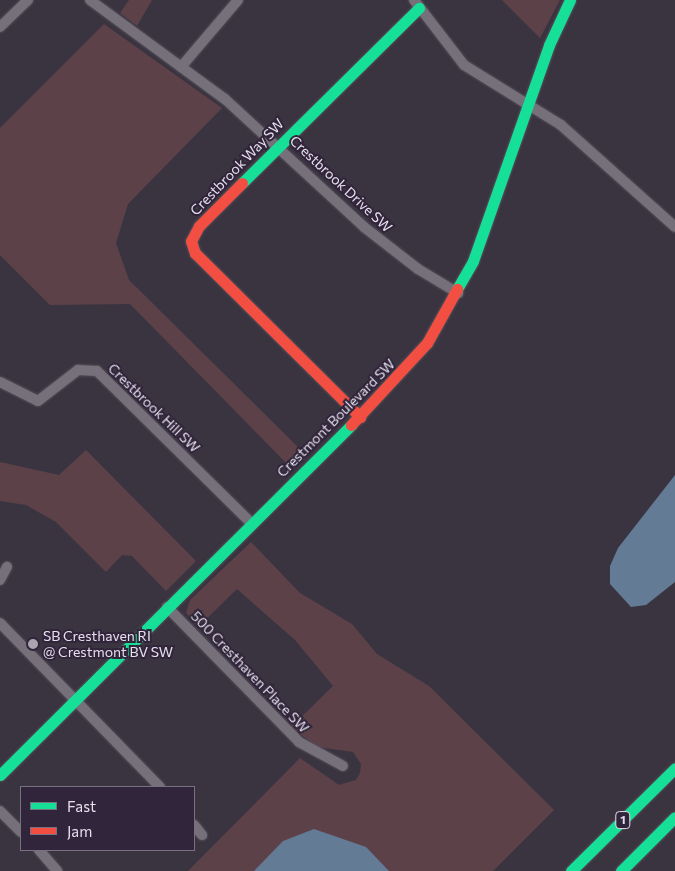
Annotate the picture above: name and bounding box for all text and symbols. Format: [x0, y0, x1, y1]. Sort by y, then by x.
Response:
street label: Crestbrook Way SW [187, 115, 287, 219]
street label: Crestbrook Drive SW [286, 132, 396, 236]
street label: Crestmont Boulevard SW [273, 355, 399, 481]
street label: Crestbrook Hill SW [105, 360, 203, 456]
street label: 500 Cresthaven Place SW [188, 608, 312, 736]
place label: SB Cresthaven RI @ Crestmont BV SW [43, 628, 173, 660]
marker: SB Cresthaven RI @ Crestmont BV SW [27, 638, 39, 650]
legend [20, 786, 195, 851]
text: Fast [67, 797, 96, 815]
road number: 1 [614, 810, 632, 830]
text: Jam [67, 822, 92, 840]

